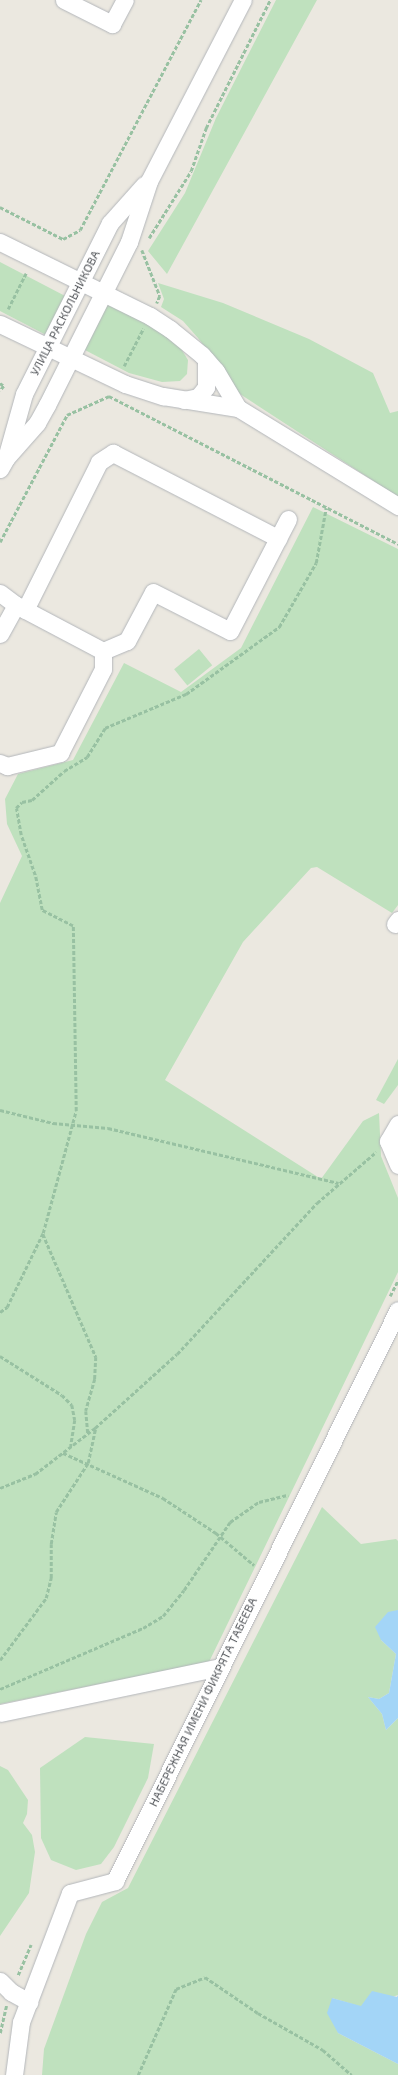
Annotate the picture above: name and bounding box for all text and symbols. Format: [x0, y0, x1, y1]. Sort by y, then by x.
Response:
street label: УЛИЦА РАСКОЛЬНИКОВА [27, 248, 103, 378]
street label: НАБЕРЕЖНАЯ ИМЕНИ ФИКРЯТА ТАБЕЕВА [146, 1595, 260, 1809]

